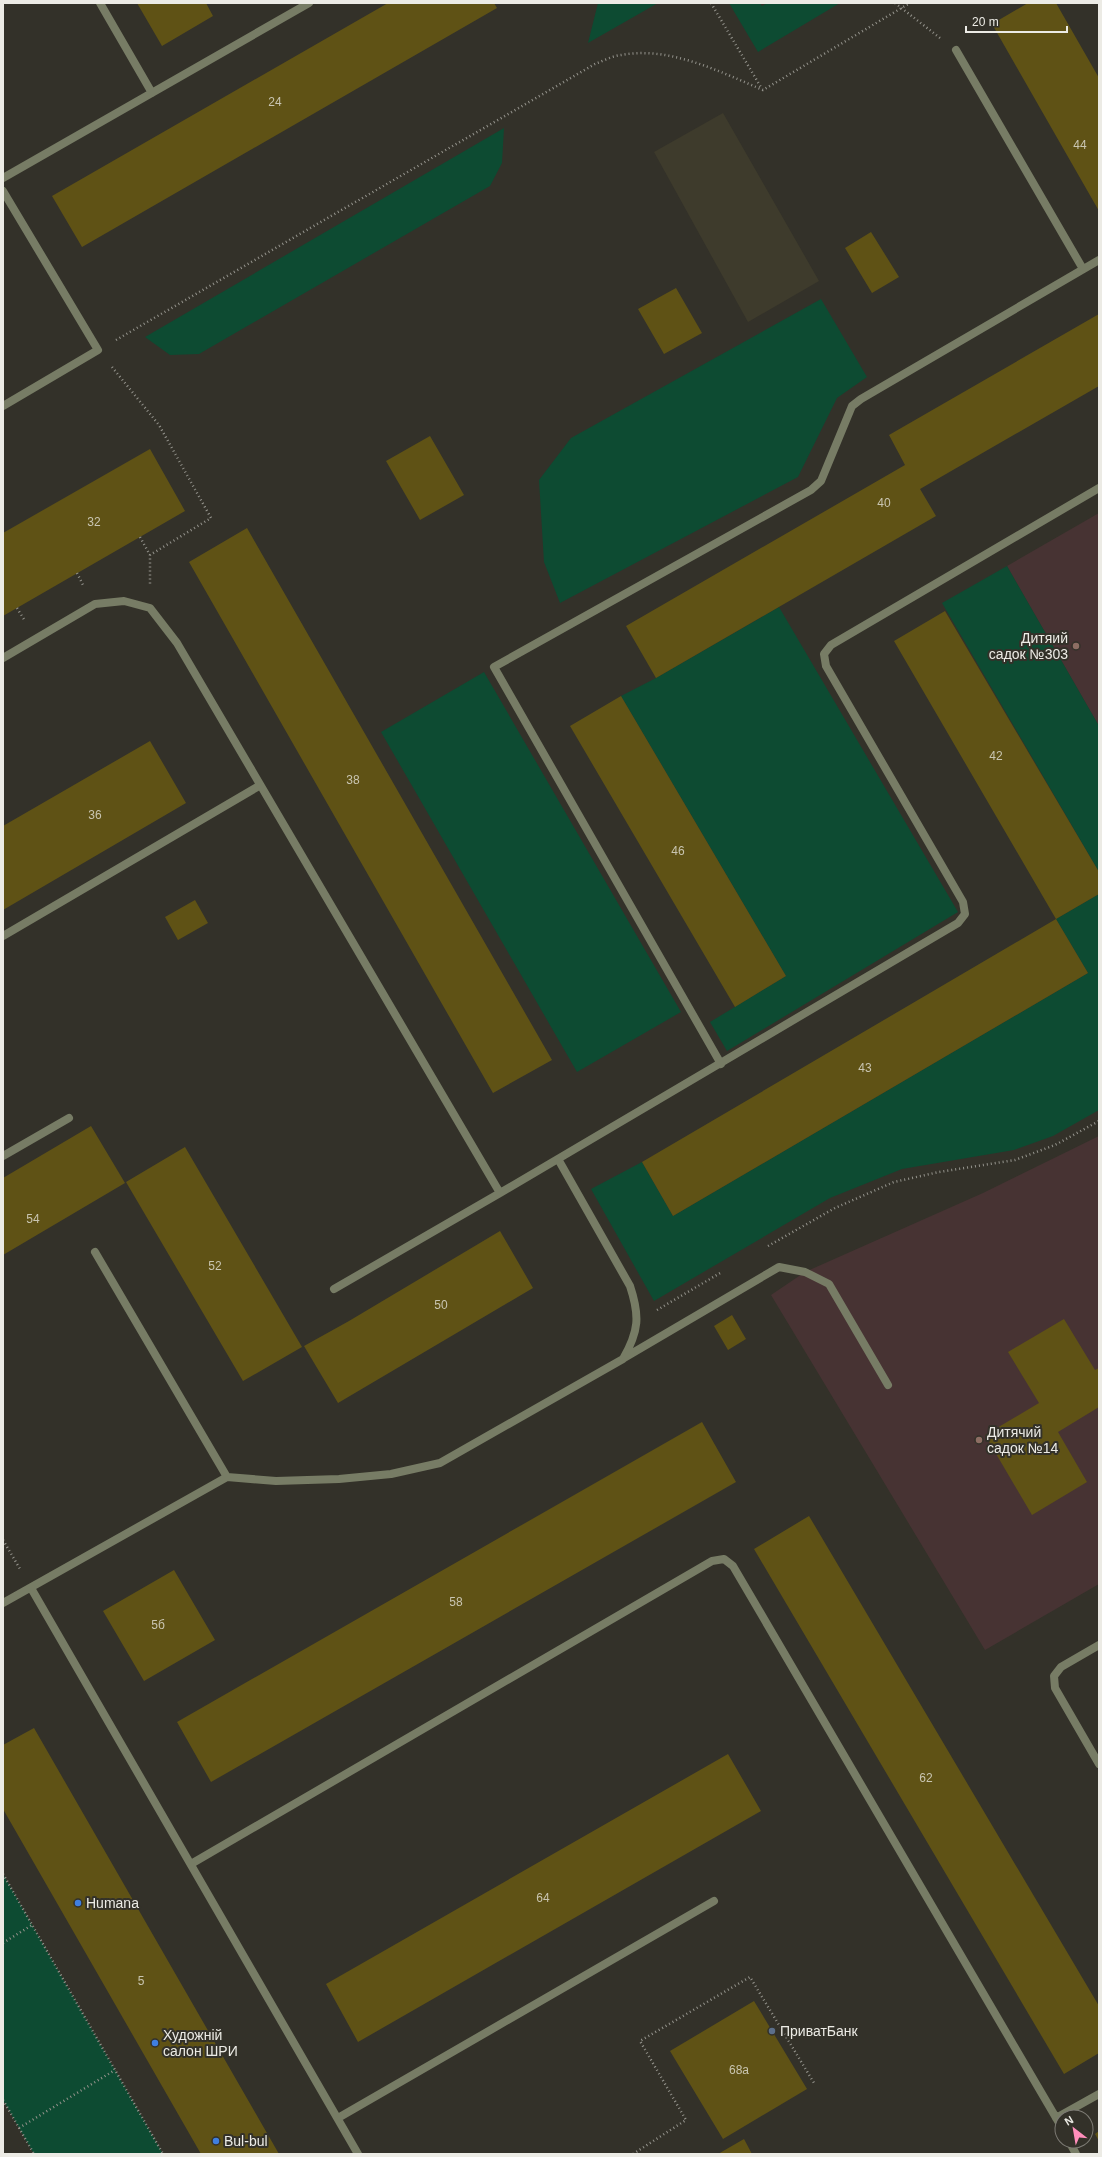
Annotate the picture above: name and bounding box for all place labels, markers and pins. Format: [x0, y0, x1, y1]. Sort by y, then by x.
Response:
place label: Дитяий садок №303 [989, 630, 1068, 662]
marker: Дитяий садок №303 [1071, 641, 1081, 651]
place label: Дитячий садок №14 [987, 1424, 1059, 1456]
marker: Дитячий садок №14 [974, 1435, 984, 1445]
place label: Humana [86, 1895, 139, 1911]
marker: Humana [73, 1898, 83, 1908]
place label: ПриватБанк [780, 2023, 859, 2039]
marker: ПриватБанк [767, 2026, 777, 2036]
place label: Художній салон ШРИ [163, 2027, 238, 2059]
marker: Художній салон ШРИ [150, 2038, 160, 2048]
place label: Bul-bul [224, 2133, 268, 2149]
marker: Bul-bul [211, 2136, 221, 2146]

